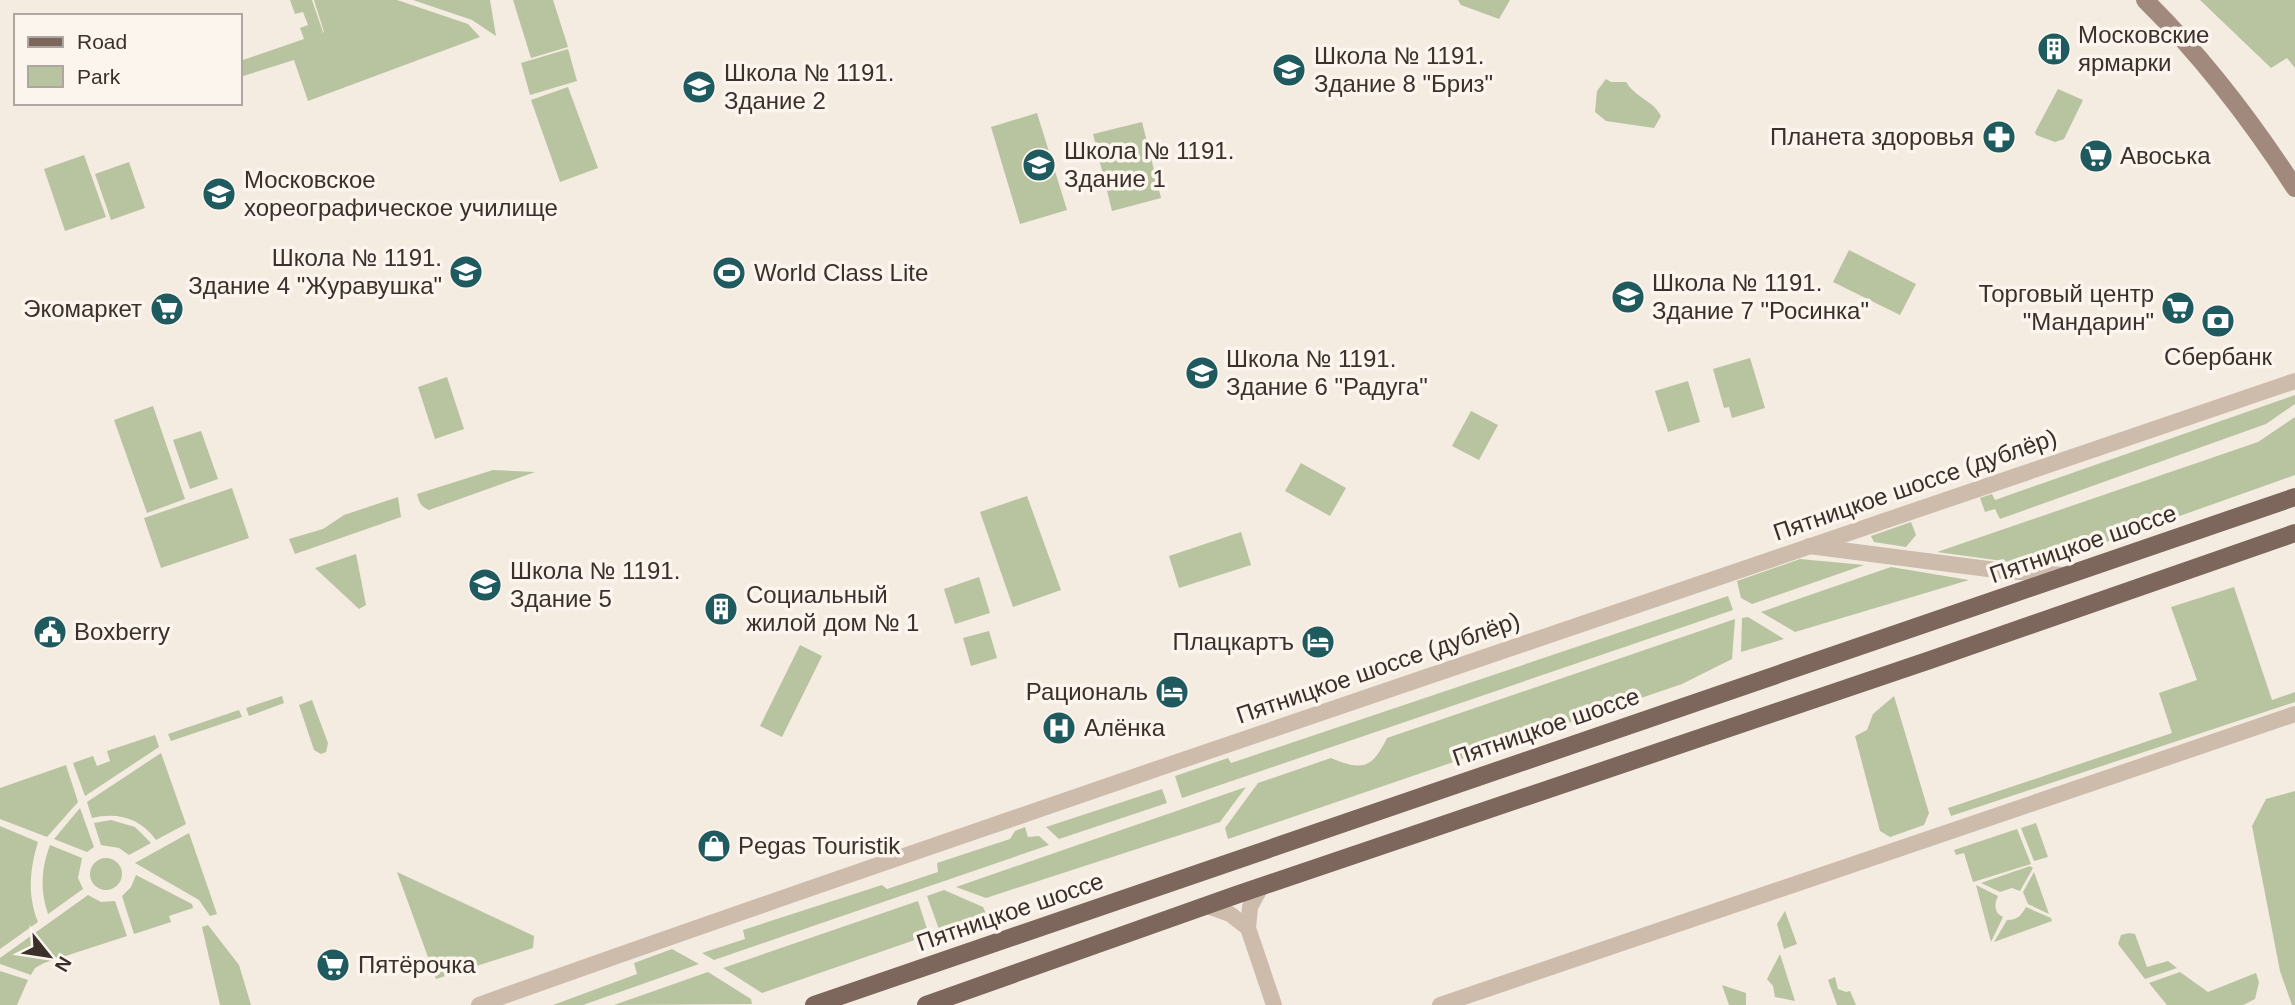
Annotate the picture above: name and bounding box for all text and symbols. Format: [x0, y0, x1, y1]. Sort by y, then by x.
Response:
legend [14, 14, 242, 105]
place label: Московские ярмарки [2078, 21, 2209, 76]
text: Road [77, 30, 127, 53]
building icon: Московские ярмарки [2035, 30, 2073, 68]
place label: Школа № 1191. Здание 8 "Бриз" [1314, 42, 1493, 97]
school or university icon: Школа № 1191. Здание 8 "Бриз" [1270, 51, 1308, 89]
place label: Школа № 1191. Здание 2 [724, 59, 894, 114]
text: Park [77, 65, 121, 88]
school or university icon: Школа № 1191. Здание 2 [680, 68, 718, 106]
pharmacy icon: Планета здоровья [1980, 118, 2018, 156]
place label: Планета здоровья [1770, 123, 1974, 150]
place label: Школа № 1191. Здание 1 [1064, 137, 1234, 192]
supermarket icon: Авоська [2077, 137, 2115, 175]
place label: Авоська [2120, 142, 2211, 169]
school or university icon: Школа № 1191. Здание 1 [1020, 146, 1058, 184]
place label: Московское хореографическое училище [244, 166, 558, 221]
school or university icon: Московское хореографическое училище [200, 175, 238, 213]
place label: Школа № 1191. Здание 4 "Журавушка" [188, 244, 442, 299]
school or university icon: Школа № 1191. Здание 4 "Журавушка" [447, 253, 485, 291]
sports icon: World Class Lite [710, 254, 748, 292]
place label: World Class Lite [754, 259, 928, 286]
place label: Школа № 1191. Здание 7 "Росинка" [1652, 269, 1869, 324]
school or university icon: Школа № 1191. Здание 7 "Росинка" [1609, 278, 1647, 316]
place label: Торговый центр "Мандарин" [1978, 280, 2154, 335]
supermarket icon: Торговый центр "Мандарин" [2159, 289, 2197, 327]
supermarket icon: Экомаркет [148, 290, 186, 328]
place label: Экомаркет [23, 295, 142, 322]
bank icon: Сбербанк [2199, 302, 2237, 340]
place label: Сбербанк [2164, 343, 2272, 370]
place label: Школа № 1191. Здание 6 "Радуга" [1226, 345, 1428, 400]
school or university icon: Школа № 1191. Здание 6 "Радуга" [1183, 354, 1221, 392]
street label: Пятницкое шоссе (дублёр) [1770, 423, 2060, 546]
street label: Пятницкое шоссе [1986, 499, 2180, 588]
place label: Школа № 1191. Здание 5 [510, 557, 680, 612]
school or university icon: Школа № 1191. Здание 5 [466, 566, 504, 604]
place label: Социальный жилой дом № 1 [746, 581, 919, 636]
building icon: Социальный жилой дом № 1 [702, 590, 740, 628]
street label: Пятницкое шоссе (дублёр) [1233, 606, 1523, 729]
public building icon: Boxberry [31, 613, 69, 651]
place label: Boxberry [74, 618, 170, 645]
hotel icon: Плацкартъ [1299, 623, 1337, 661]
place label: Плацкартъ [1172, 628, 1294, 655]
hotel icon: Рациональ [1153, 673, 1191, 711]
place label: Рациональ [1026, 678, 1148, 705]
street label: Пятницкое шоссе [1449, 682, 1643, 771]
hospital icon: Алёнка [1040, 709, 1078, 747]
place label: Алёнка [1084, 714, 1166, 741]
shop icon: Pegas Touristik [695, 827, 733, 865]
place label: Pegas Touristik [738, 832, 901, 859]
street label: Пятницкое шоссе [913, 867, 1107, 956]
north arrow [14, 921, 84, 991]
supermarket icon: Пятёрочка [314, 946, 352, 984]
place label: Пятёрочка [358, 951, 476, 978]
text: N [51, 953, 76, 975]

